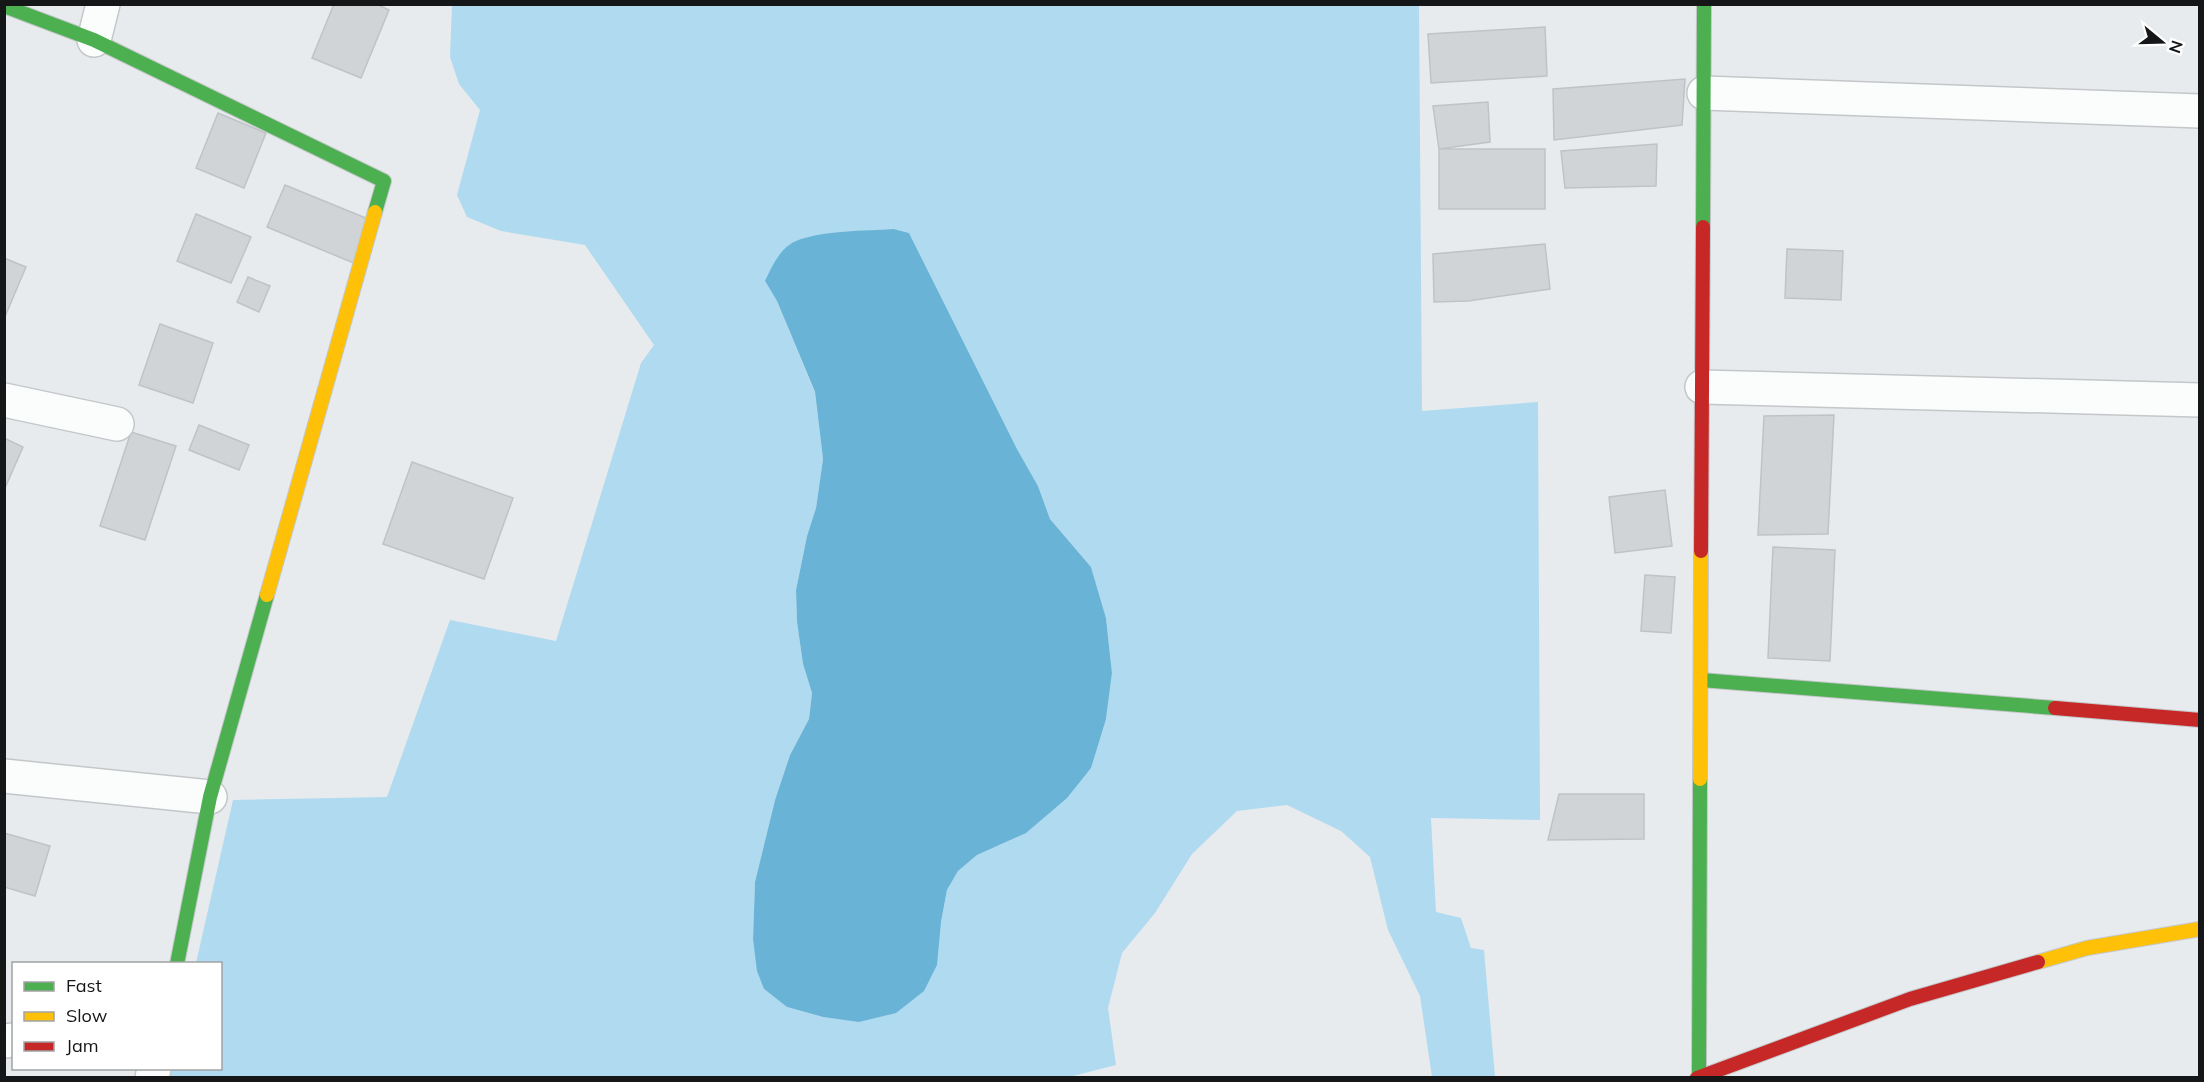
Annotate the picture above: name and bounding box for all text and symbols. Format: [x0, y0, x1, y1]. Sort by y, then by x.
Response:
north arrow [2132, 12, 2192, 72]
text: N [2165, 38, 2188, 56]
legend [12, 962, 222, 1070]
text: Fast [66, 974, 102, 997]
text: Slow [66, 1004, 108, 1027]
text: Jam [66, 1034, 99, 1057]

